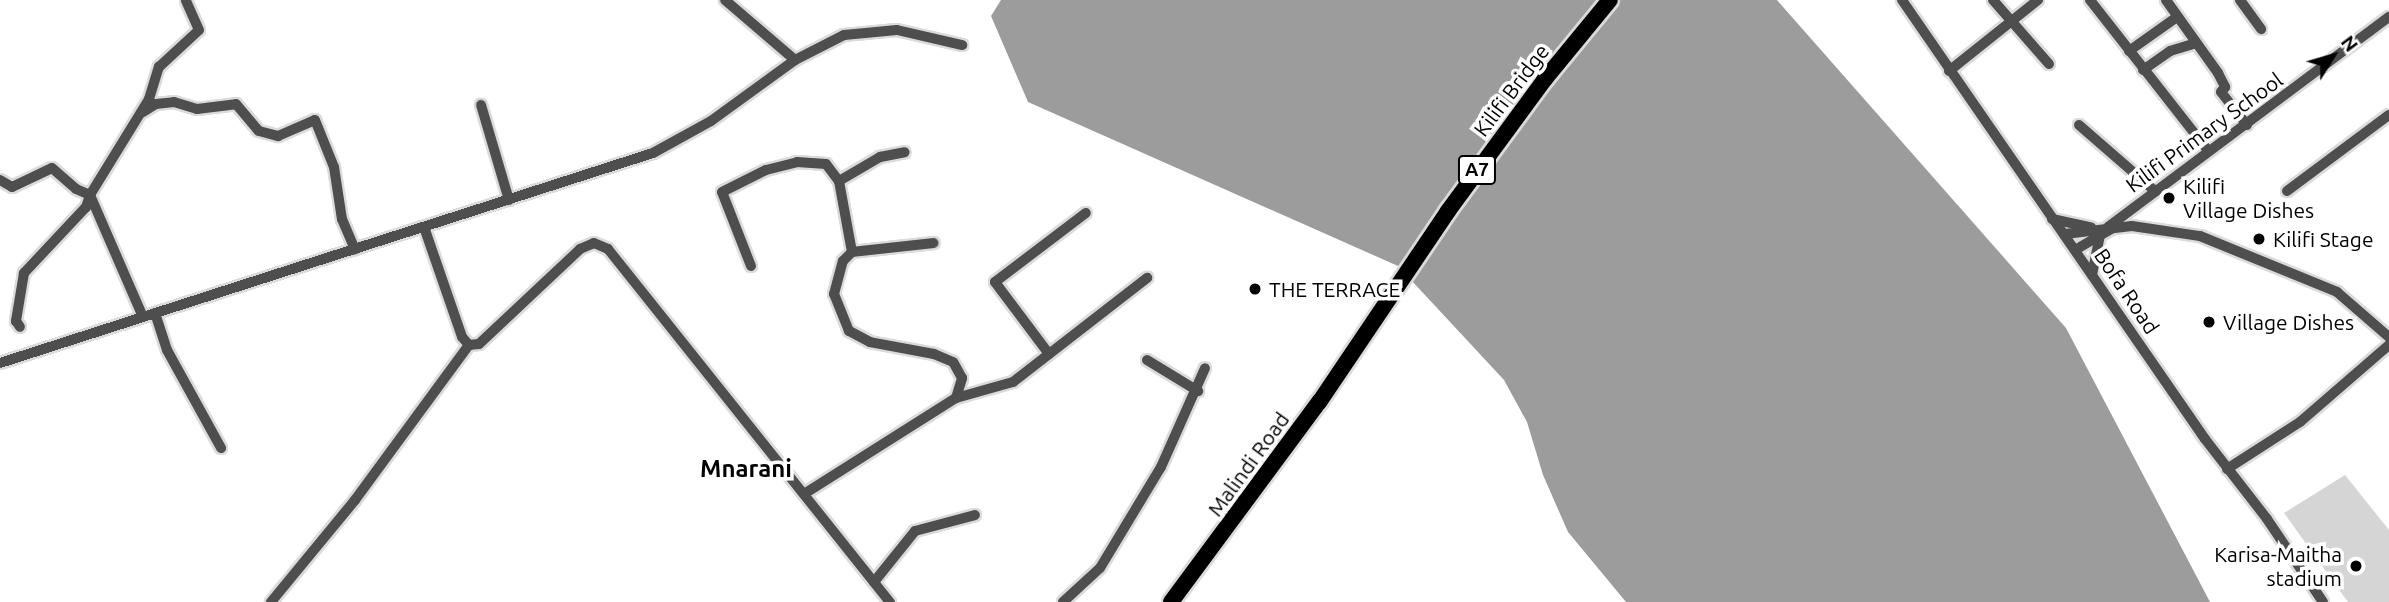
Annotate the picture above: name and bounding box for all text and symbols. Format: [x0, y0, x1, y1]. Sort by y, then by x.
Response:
north arrow [2298, 21, 2368, 91]
text: N [2337, 31, 2363, 56]
street label: Kilifi Bridge [1468, 39, 1554, 141]
street label: Kilifi Primary School [2121, 67, 2287, 197]
road number: A7 [1458, 154, 1496, 186]
place label: Kilifi Village Dishes [2183, 173, 2314, 223]
marker: Kilifi Village Dishes [2161, 190, 2177, 206]
place label: Kilifi Stage [2273, 226, 2374, 252]
marker: Kilifi Stage [2251, 231, 2267, 247]
street label: Bofa Road [2089, 243, 2165, 339]
place label: THE TERRACE [1269, 276, 1400, 302]
marker: THE TERRACE [1247, 281, 1263, 297]
place label: Village Dishes [2223, 309, 2354, 335]
marker: Village Dishes [2201, 314, 2217, 330]
street label: Malindi Road [1202, 407, 1294, 521]
district label: Mnarani [700, 455, 792, 483]
place label: Karisa-Maitha stadium [2214, 541, 2342, 591]
marker: Karisa-Maitha stadium [2348, 558, 2364, 574]

